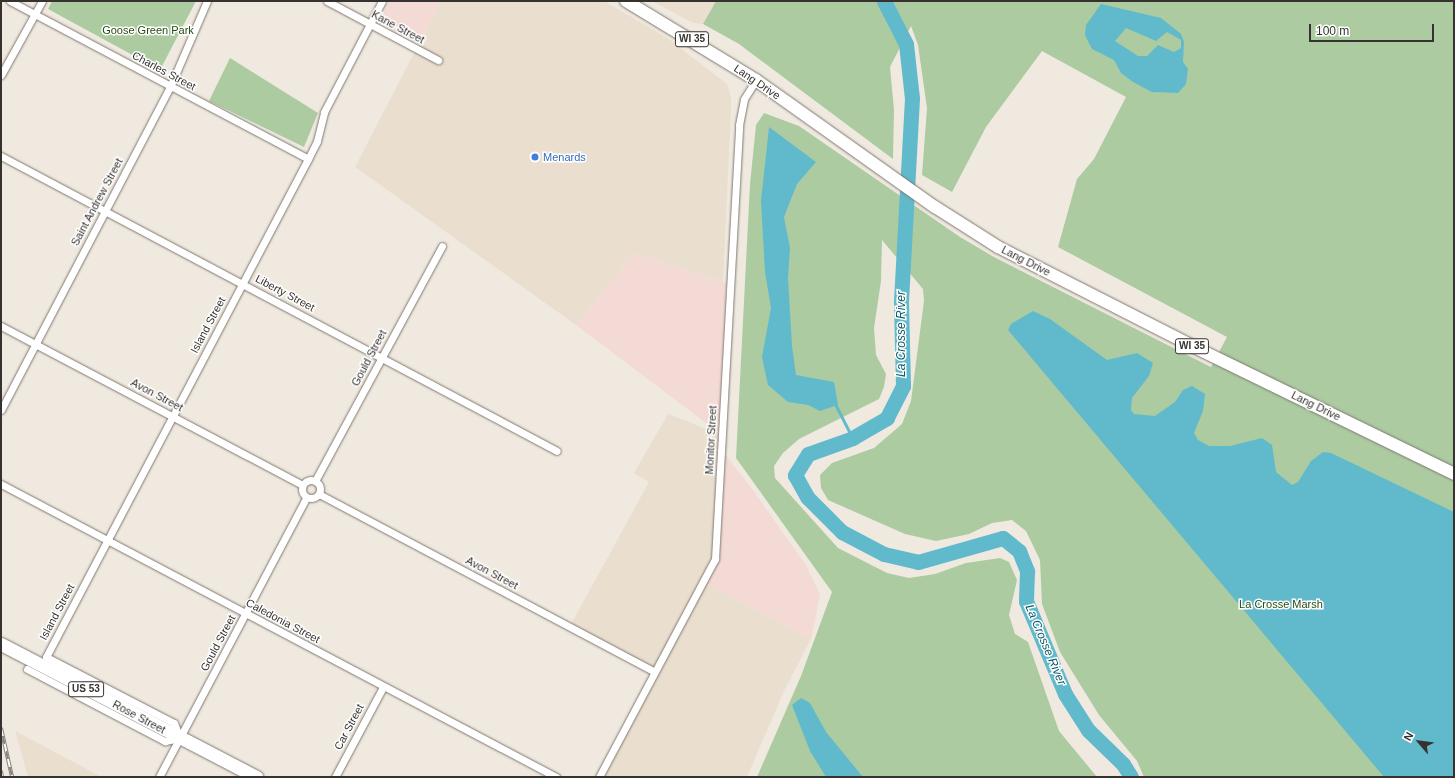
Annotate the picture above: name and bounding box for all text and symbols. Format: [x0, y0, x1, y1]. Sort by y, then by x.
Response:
street label: Kane Street [369, 8, 427, 46]
scale bar [1311, 16, 1436, 42]
park label: Goose Green Park [102, 23, 194, 37]
text: 100 m [1316, 24, 1349, 38]
road number: WI 35 [674, 31, 710, 47]
street label: Charles Street [130, 49, 198, 93]
street label: Lang Drive [731, 62, 783, 102]
place label: Menards [543, 150, 586, 164]
marker: Menards [530, 152, 540, 162]
street label: Saint Andrew Street [68, 156, 126, 248]
street label: Lang Drive [999, 243, 1053, 279]
street label: Liberty Street [253, 272, 317, 314]
water label: La Crosse River [895, 291, 909, 377]
street label: Island Street [188, 295, 228, 355]
street label: Gould Street [349, 328, 389, 388]
road number: WI 35 [1174, 338, 1210, 354]
street label: Avon Street [129, 376, 185, 414]
street label: Lang Drive [1289, 388, 1343, 424]
street label: Monitor Street [703, 405, 719, 475]
street label: Avon Street [464, 554, 520, 592]
street label: Island Street [37, 582, 77, 642]
street label: Caledonia Street [244, 596, 322, 646]
park label: La Crosse Marsh [1239, 597, 1323, 611]
water label: La Crosse River [1022, 603, 1068, 687]
street label: Gould Street [198, 613, 238, 673]
road number: US 53 [68, 681, 104, 697]
street label: Rose Street [110, 698, 168, 736]
street label: Car Street [331, 702, 367, 752]
north arrow [1399, 722, 1439, 762]
text: N [1401, 730, 1416, 743]

